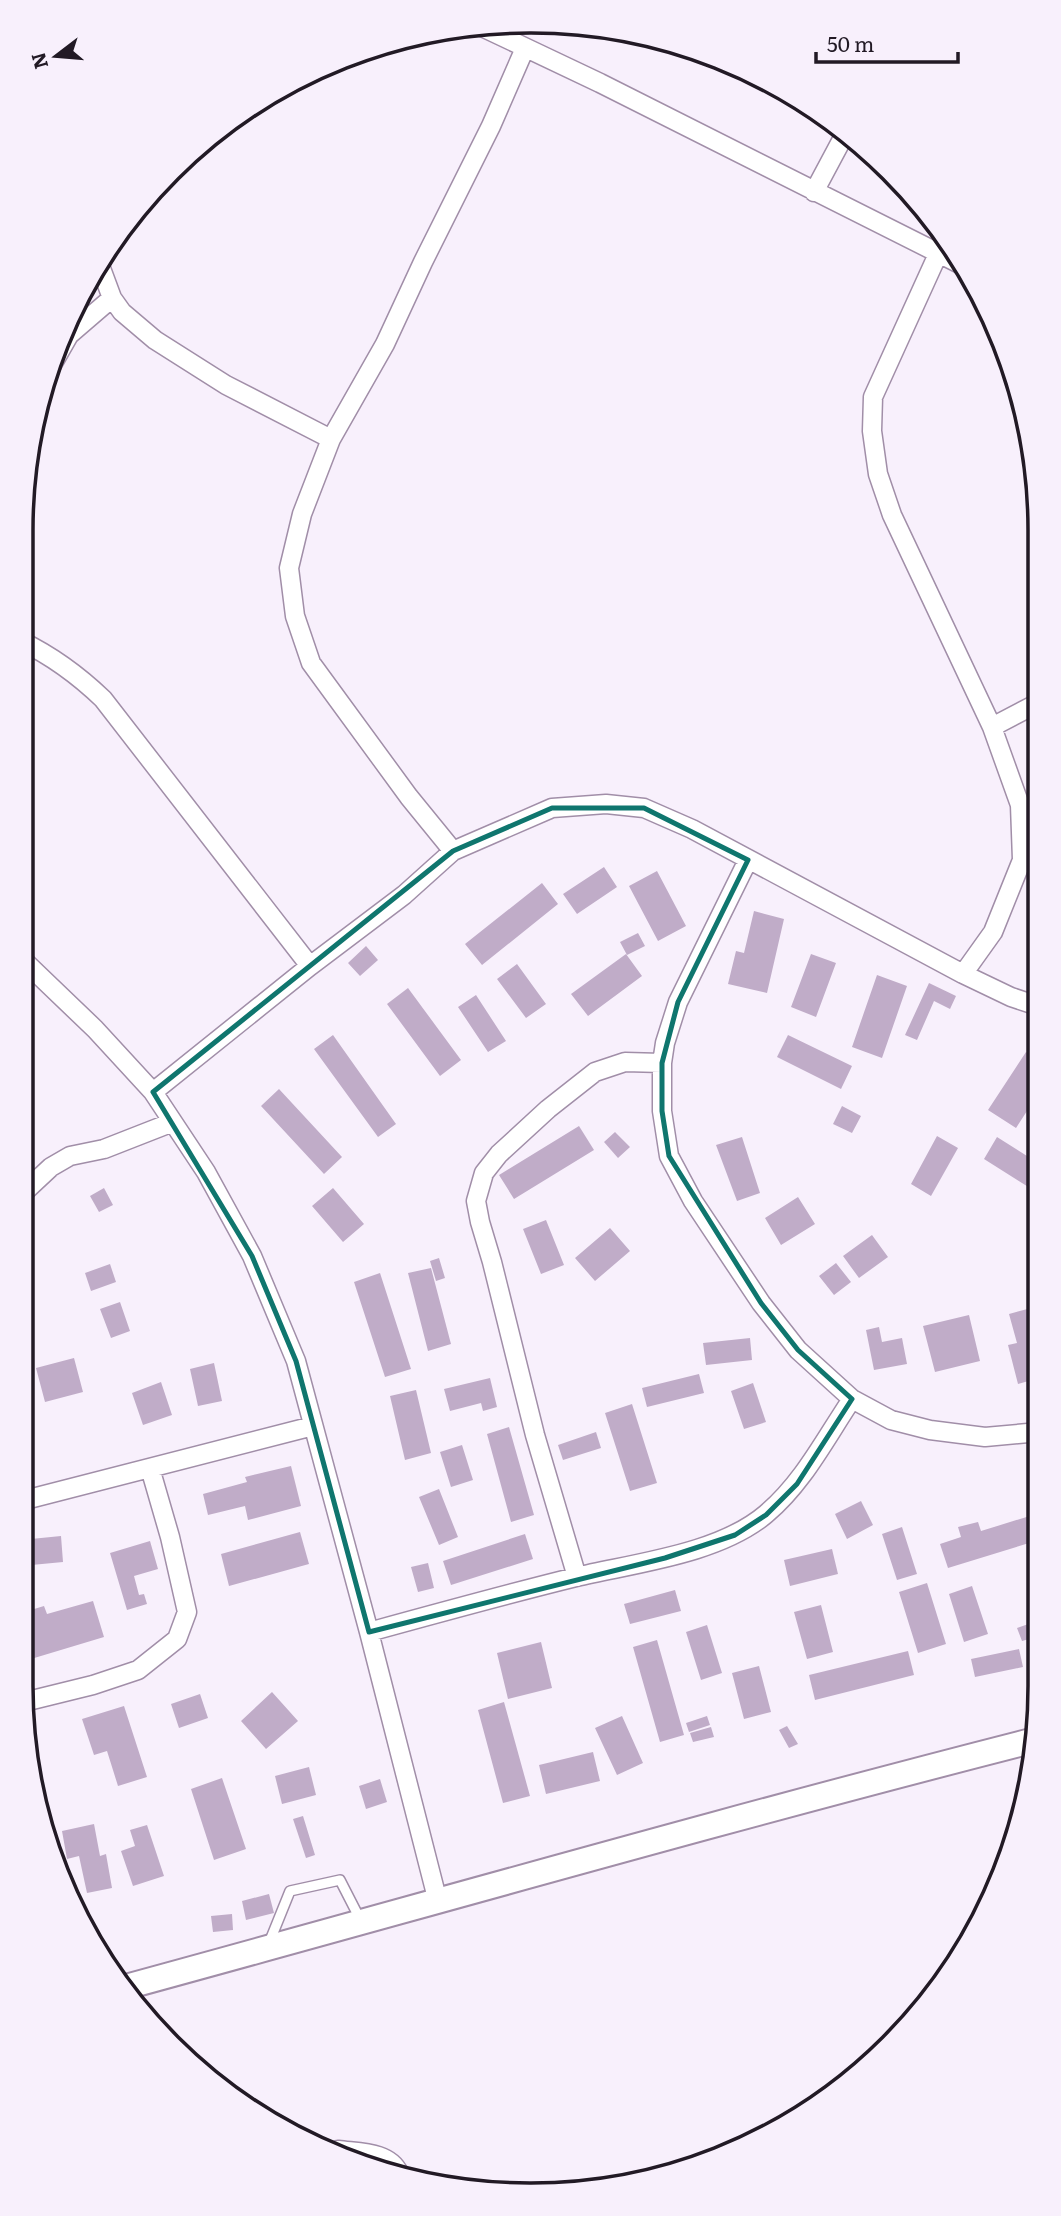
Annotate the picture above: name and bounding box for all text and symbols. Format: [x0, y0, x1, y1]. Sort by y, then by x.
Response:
north arrow [21, 21, 91, 91]
scale bar [816, 21, 958, 65]
text: 50 m [827, 27, 874, 58]
text: N [23, 49, 54, 72]

